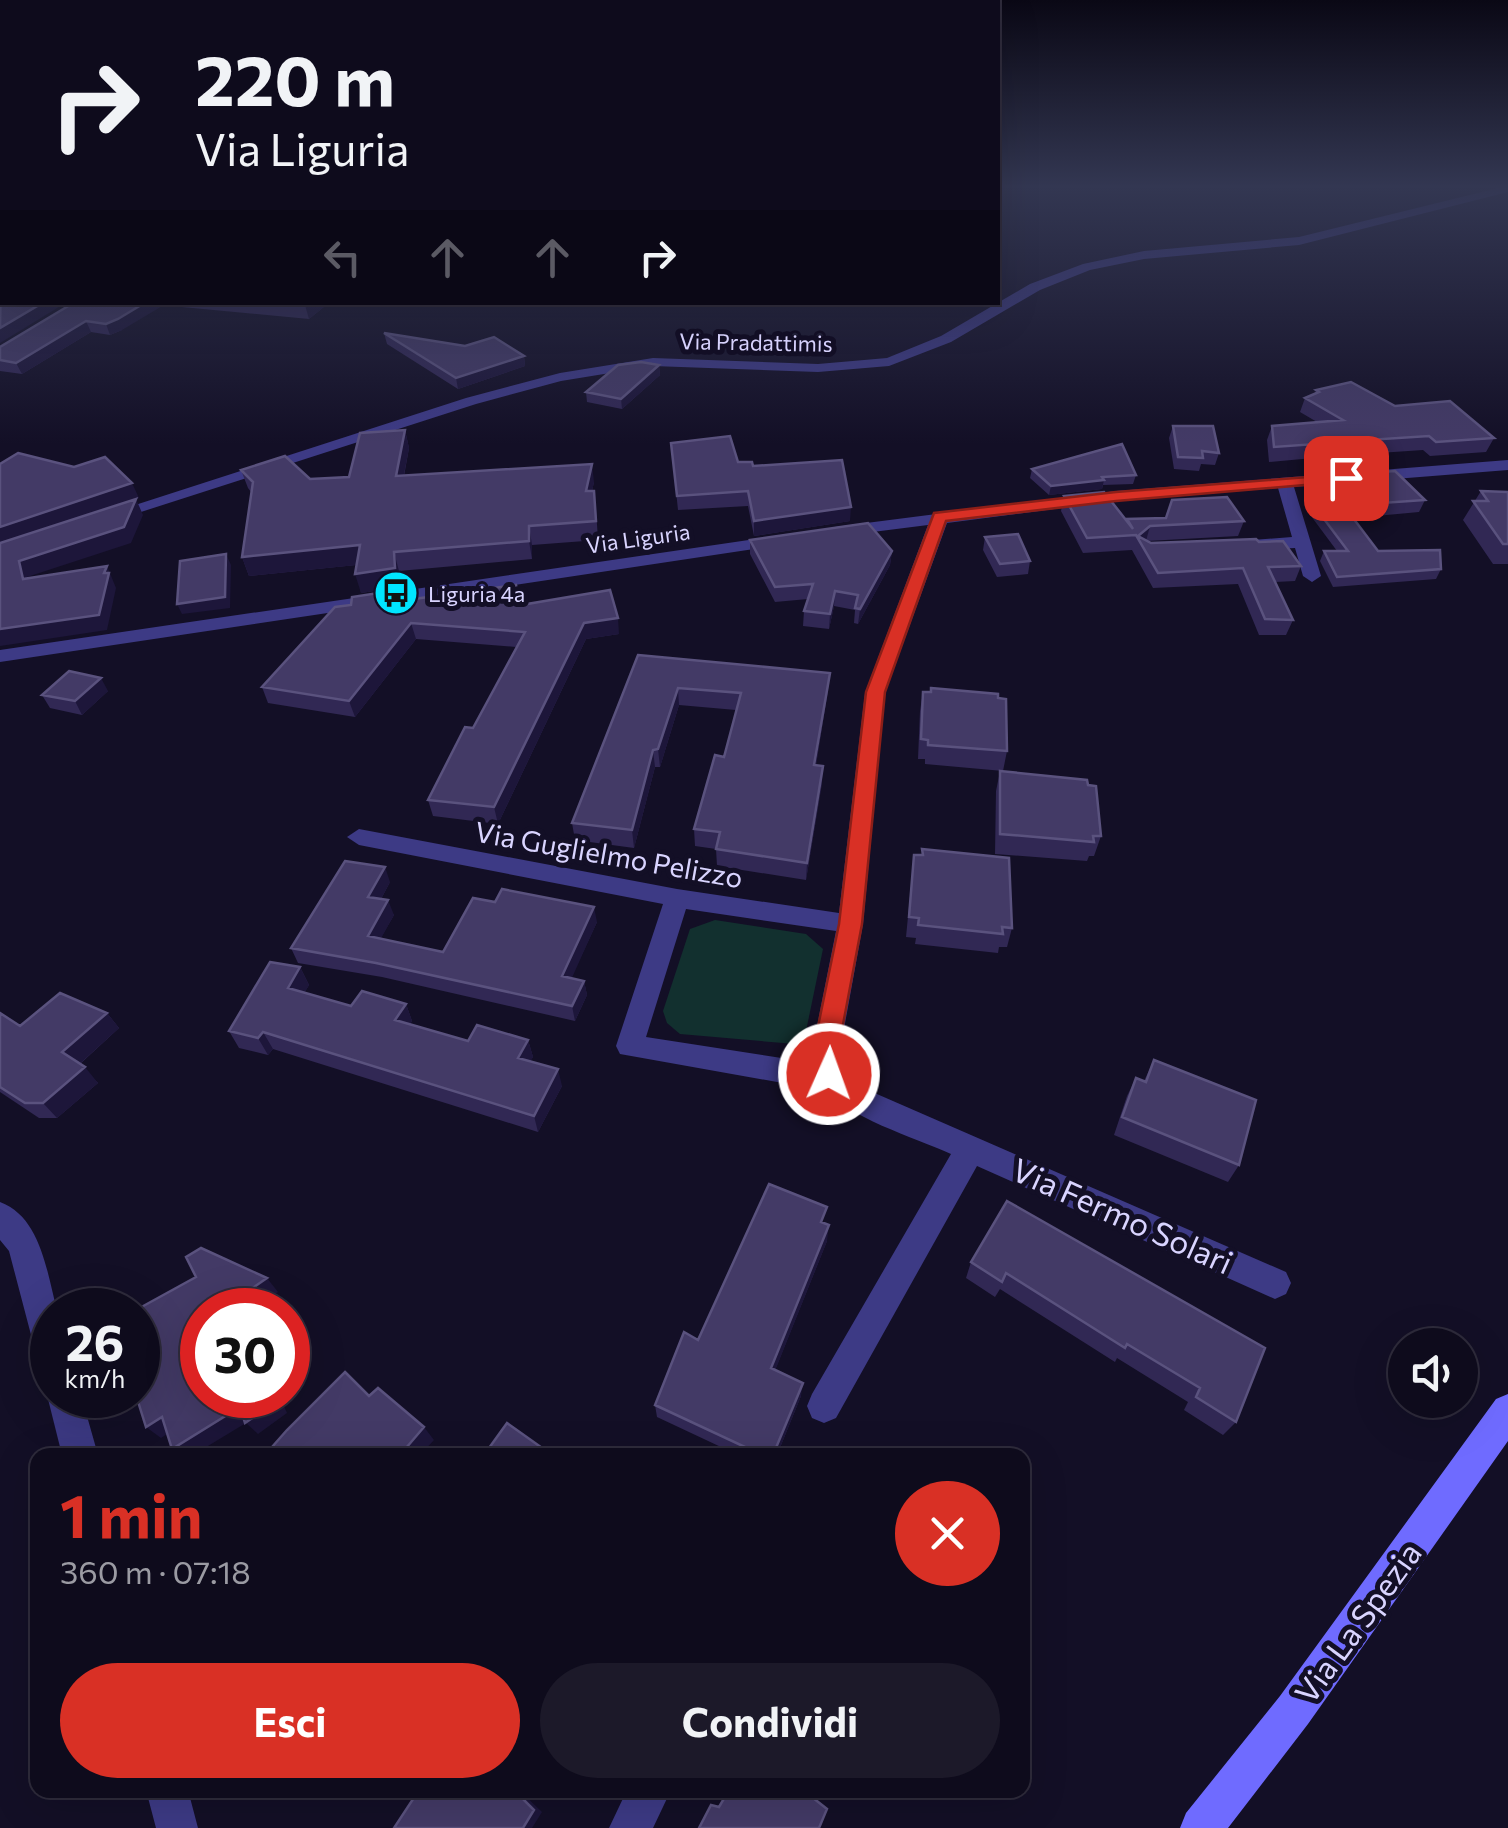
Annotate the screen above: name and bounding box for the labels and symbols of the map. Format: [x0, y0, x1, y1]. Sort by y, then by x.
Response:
street label: Via Pradattimis [679, 327, 833, 357]
pin [1304, 436, 1389, 521]
street label: Via Liguria [584, 517, 692, 559]
bus stop icon: Liguria 4a [373, 570, 419, 616]
place label: Liguria 4a [428, 580, 525, 607]
street label: Via Guglielmo Pelizzo [473, 814, 745, 894]
position arrow [777, 1022, 881, 1126]
street label: Via Fermo Solari [1006, 1148, 1240, 1282]
speed limit sign: 30 [180, 1288, 310, 1418]
street label: Via La Spezia [1285, 1534, 1429, 1710]

